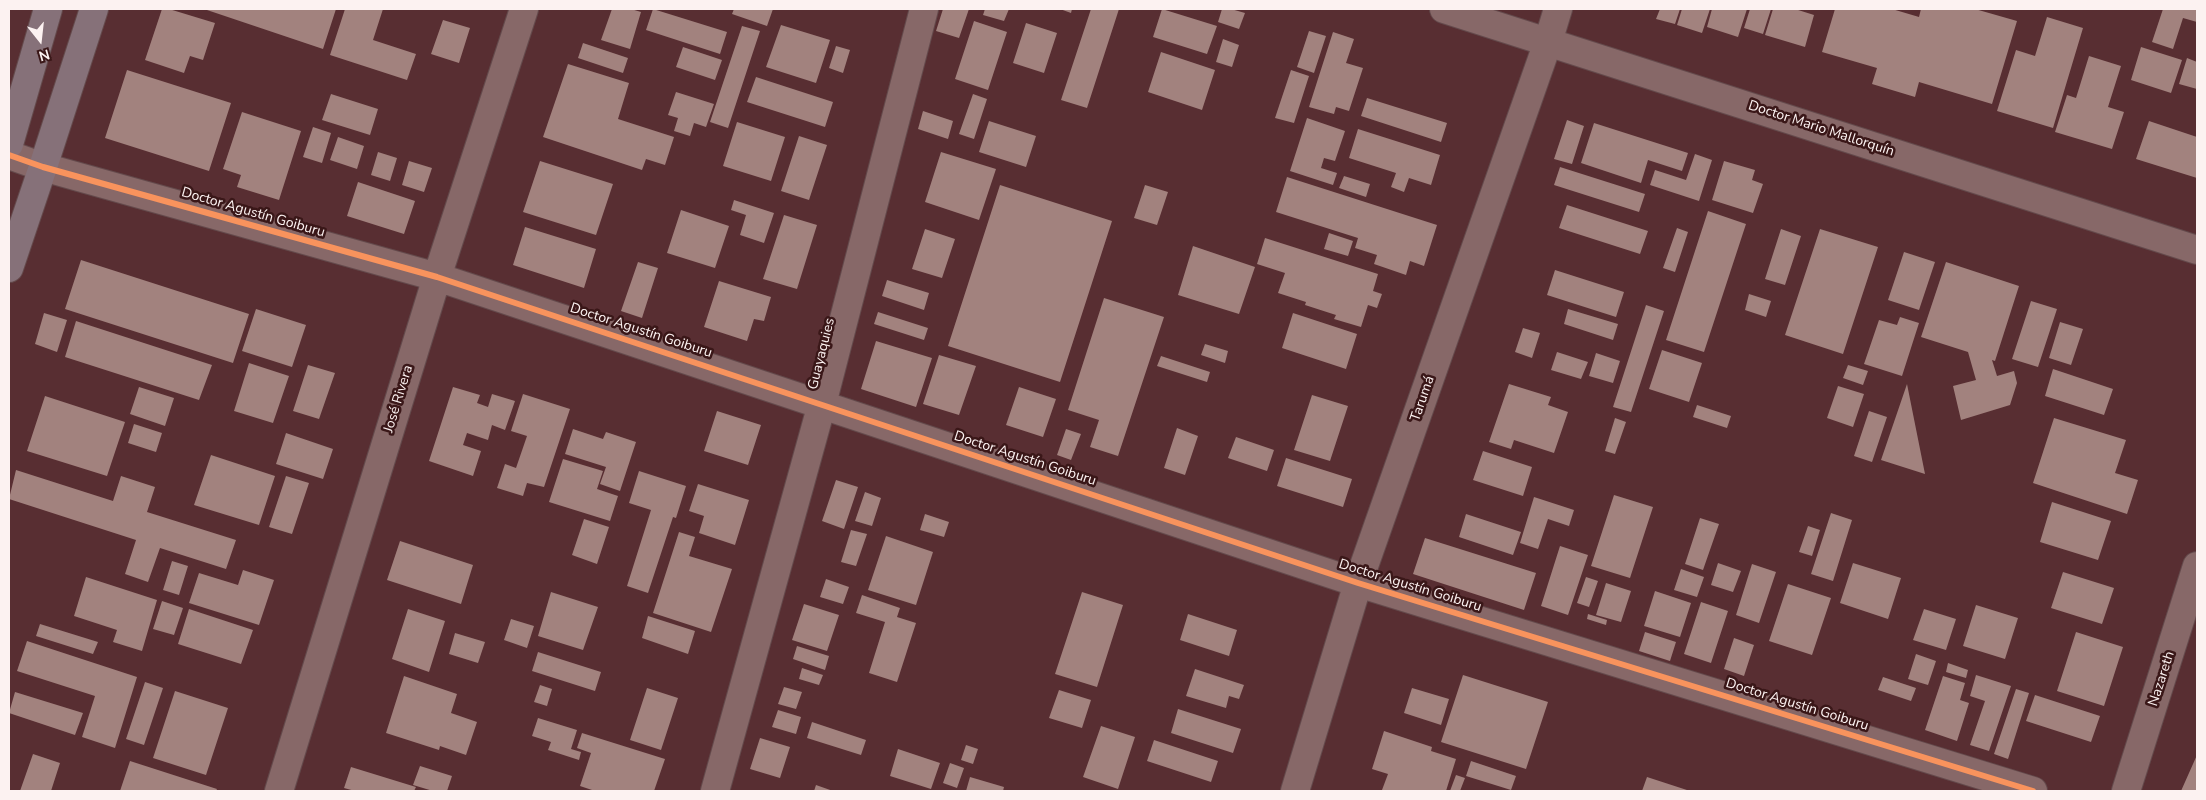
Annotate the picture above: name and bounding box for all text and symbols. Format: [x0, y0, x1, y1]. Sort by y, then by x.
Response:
north arrow [15, 15, 65, 65]
text: N [37, 44, 52, 65]
street label: Doctor Mario Mallorquín [1746, 97, 1896, 161]
street label: Doctor Agustín Goiburu [179, 184, 327, 242]
street label: Doctor Agustín Goiburu [568, 300, 714, 362]
street label: Guayaquies [805, 316, 839, 392]
street label: José Rivera [381, 363, 417, 435]
street label: Tarumá [1407, 374, 1439, 424]
street label: Doctor Agustín Goiburu [952, 428, 1098, 490]
street label: Doctor Agustín Goiburu [1337, 556, 1483, 616]
street label: Nazareth [2145, 649, 2179, 709]
street label: Doctor Agustín Goiburu [1724, 675, 1870, 735]

